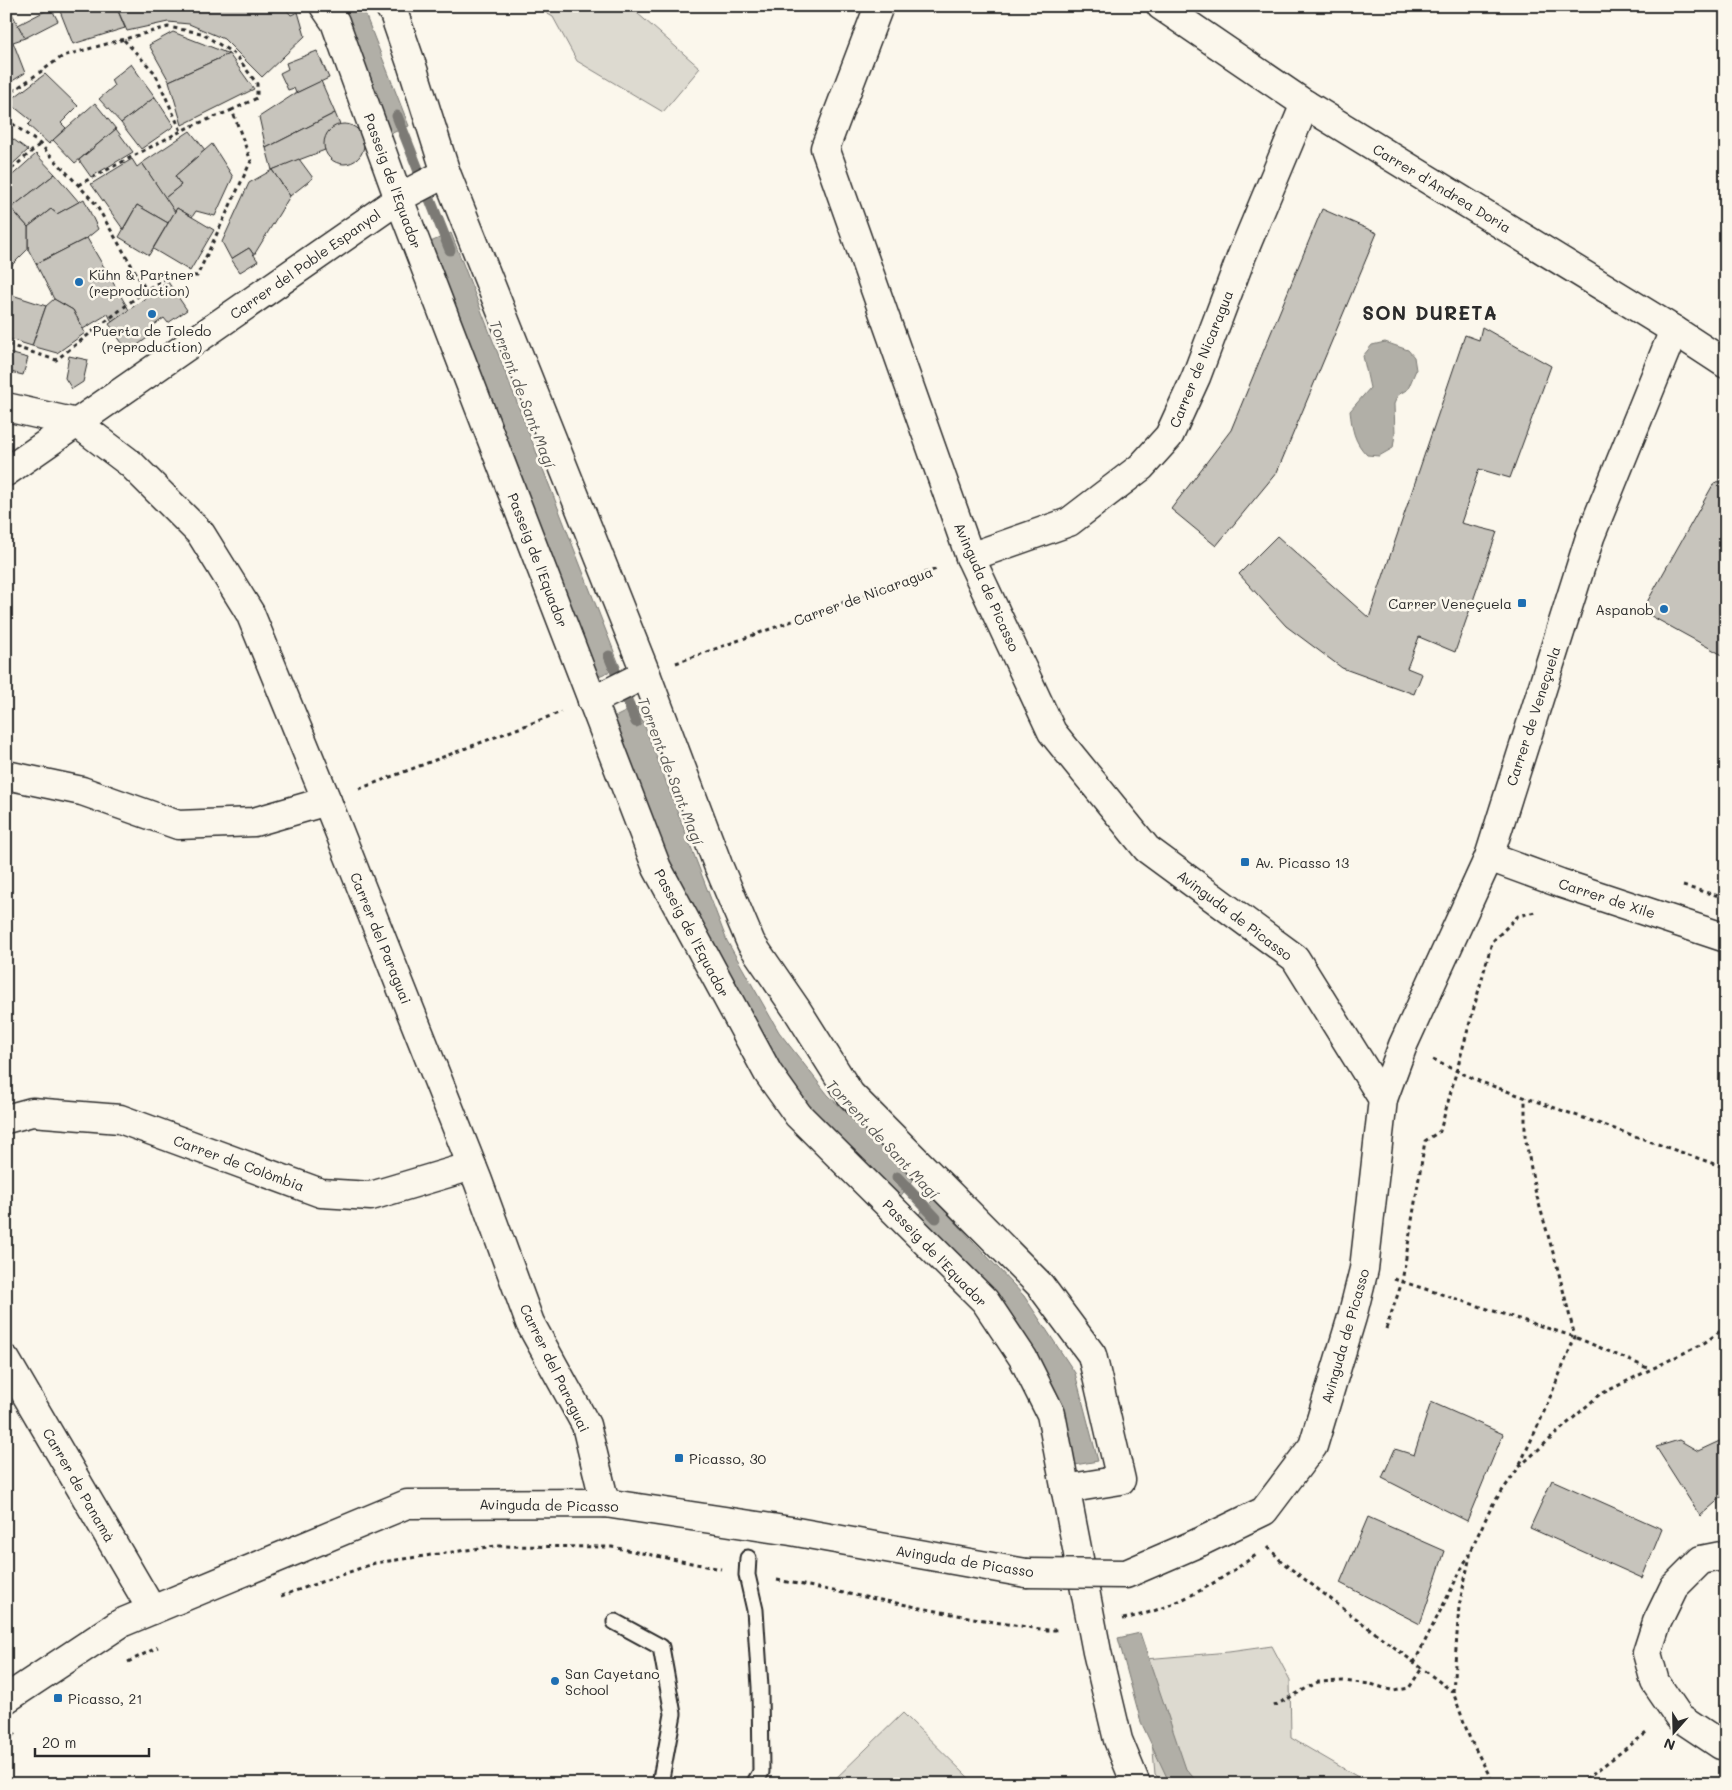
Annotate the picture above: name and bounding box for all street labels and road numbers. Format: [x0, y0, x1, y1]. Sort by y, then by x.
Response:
street label: Passeig de l'Equador [360, 111, 426, 251]
street label: Carrer d'Andrea Doria [1369, 139, 1515, 237]
street label: Carrer del Poble Espanyol [226, 205, 384, 323]
street label: Carrer de Nicaragua [1165, 287, 1237, 431]
street label: Passeig de l'Equador [504, 490, 572, 630]
street label: Avinguda de Picasso [950, 519, 1024, 655]
street label: Carrer de Nicaragua [791, 562, 935, 630]
street label: Carrer de Veneçuela [1501, 644, 1565, 788]
street label: Avinguda de Picasso [1174, 865, 1296, 965]
street label: Passeig de l'Equador [650, 866, 734, 1000]
street label: Carrer del Paraguai [346, 869, 416, 1007]
street label: Carrer de Xile [1556, 873, 1658, 923]
street label: Carrer de Colòmbia [171, 1130, 307, 1196]
street label: Passeig de l'Equador [879, 1195, 991, 1311]
street label: Avinguda de Picasso [1317, 1266, 1373, 1406]
street label: Carrer del Paraguai [516, 1301, 594, 1435]
street label: Carrer de Panamà [39, 1425, 119, 1545]
street label: Avinguda de Picasso [479, 1494, 619, 1516]
street label: Avinguda de Picasso [895, 1541, 1035, 1581]

